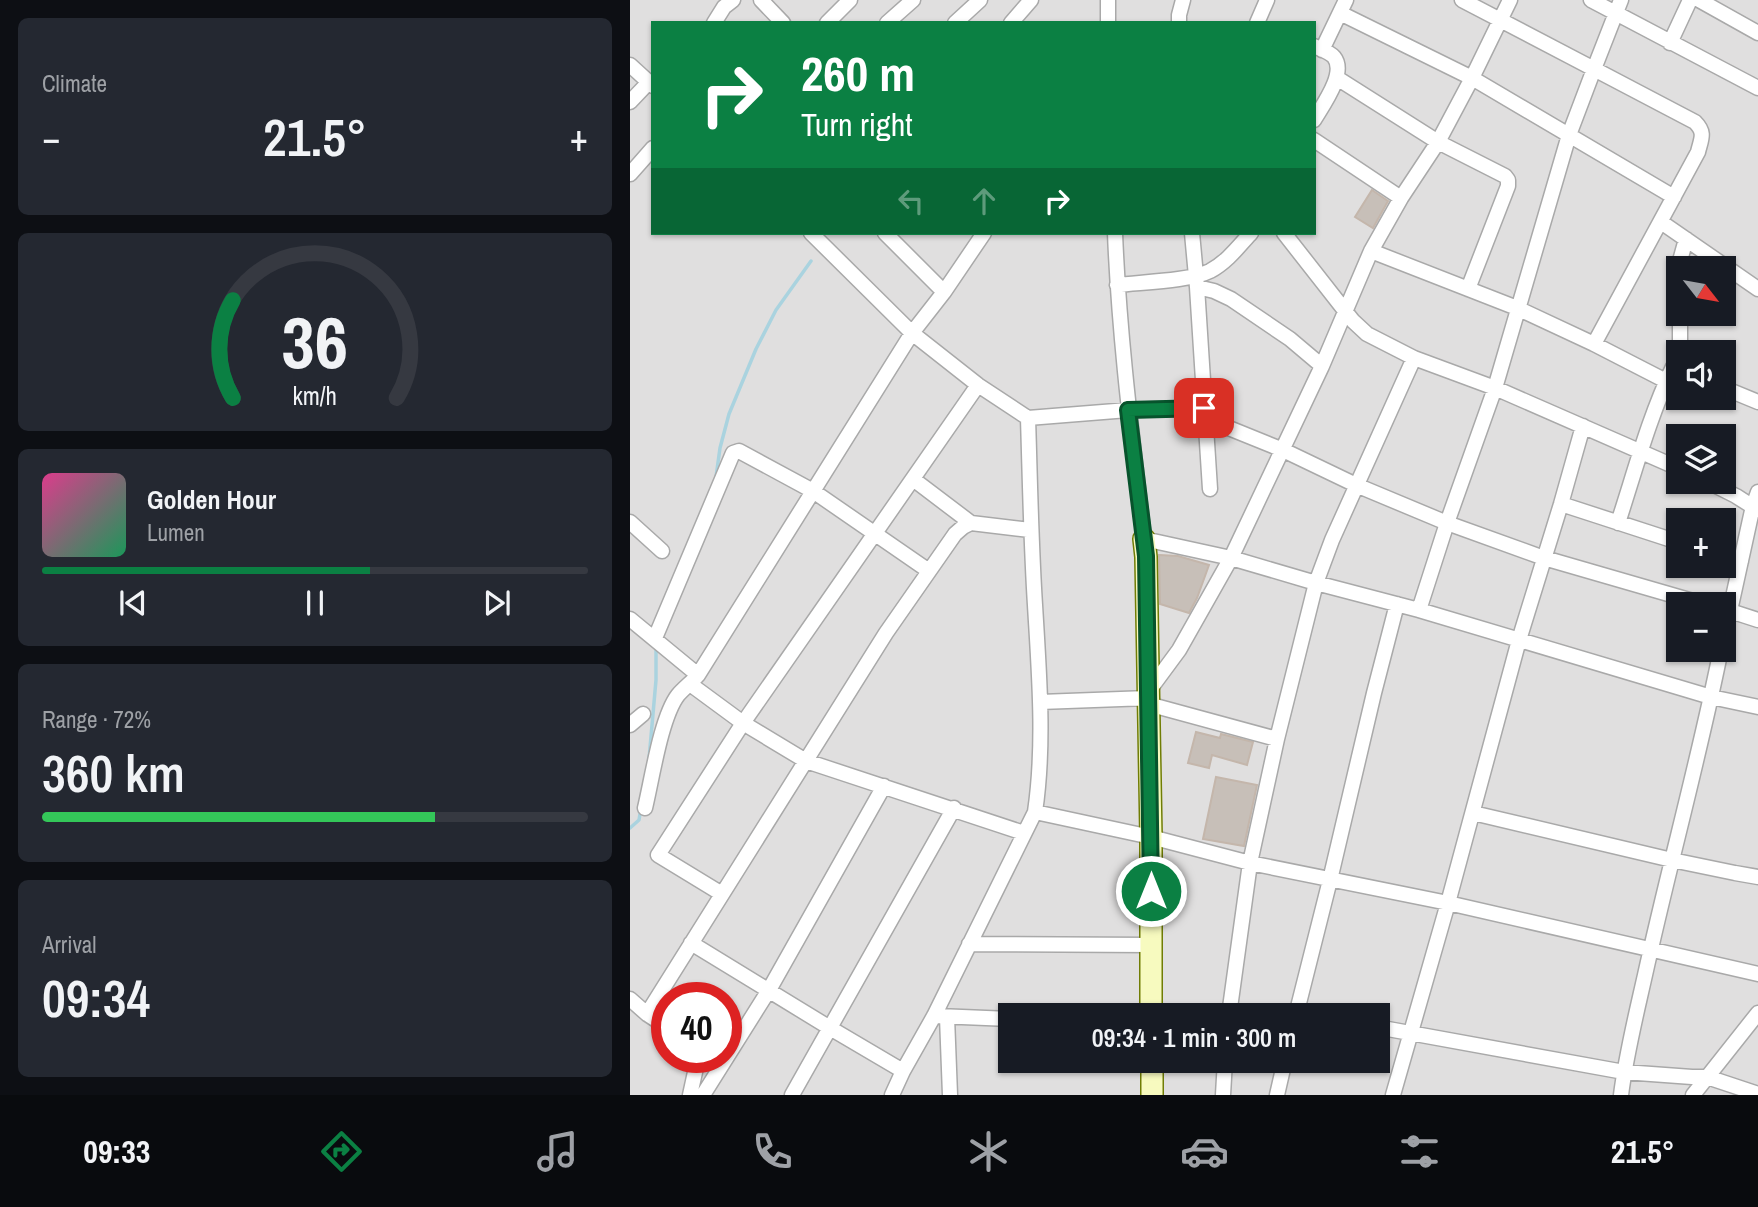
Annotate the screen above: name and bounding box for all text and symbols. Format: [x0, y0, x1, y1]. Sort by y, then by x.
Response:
text: 260 m [801, 40, 915, 106]
icon: right [686, 49, 777, 140]
text: Climate [42, 68, 107, 99]
text: 21.5° [263, 102, 367, 172]
text: Turn right [801, 103, 913, 146]
text: − [42, 112, 60, 163]
text: + [570, 112, 588, 163]
icon: left [892, 182, 930, 220]
icon: ahead [965, 182, 1003, 220]
icon: right [1038, 182, 1076, 220]
north arrow [1666, 256, 1736, 326]
map controls [1666, 256, 1736, 662]
text: 36 [282, 294, 348, 392]
button: sound [1666, 340, 1736, 410]
pin [1174, 378, 1234, 438]
text: km/h [293, 379, 337, 413]
icon: arrive [1185, 389, 1223, 427]
button: layers [1666, 424, 1736, 494]
text: Golden Hour [147, 482, 276, 517]
button: + [1666, 508, 1736, 578]
text: Lumen [147, 517, 205, 548]
icon: previous [114, 584, 152, 622]
icon: pause [296, 584, 334, 622]
icon: next [478, 584, 516, 622]
button: − [1666, 592, 1736, 662]
text: Range · 72% [42, 704, 151, 735]
text: 360 km [42, 738, 185, 808]
position arrow [1114, 854, 1188, 928]
text: Arrival [42, 929, 97, 960]
text: 09:34 [42, 963, 150, 1033]
speed limit sign: 40 [651, 982, 742, 1073]
text: 09:34 · 1 min · 300 m [1092, 1020, 1296, 1055]
icon: directions [317, 1127, 366, 1176]
icon: music [533, 1127, 582, 1176]
icon: phone [748, 1127, 797, 1176]
icon: climate [964, 1127, 1013, 1176]
icon: car [1180, 1127, 1229, 1176]
icon: filters [1395, 1127, 1444, 1176]
text: 09:33 [83, 1130, 150, 1173]
text: 21.5° [1611, 1130, 1675, 1173]

